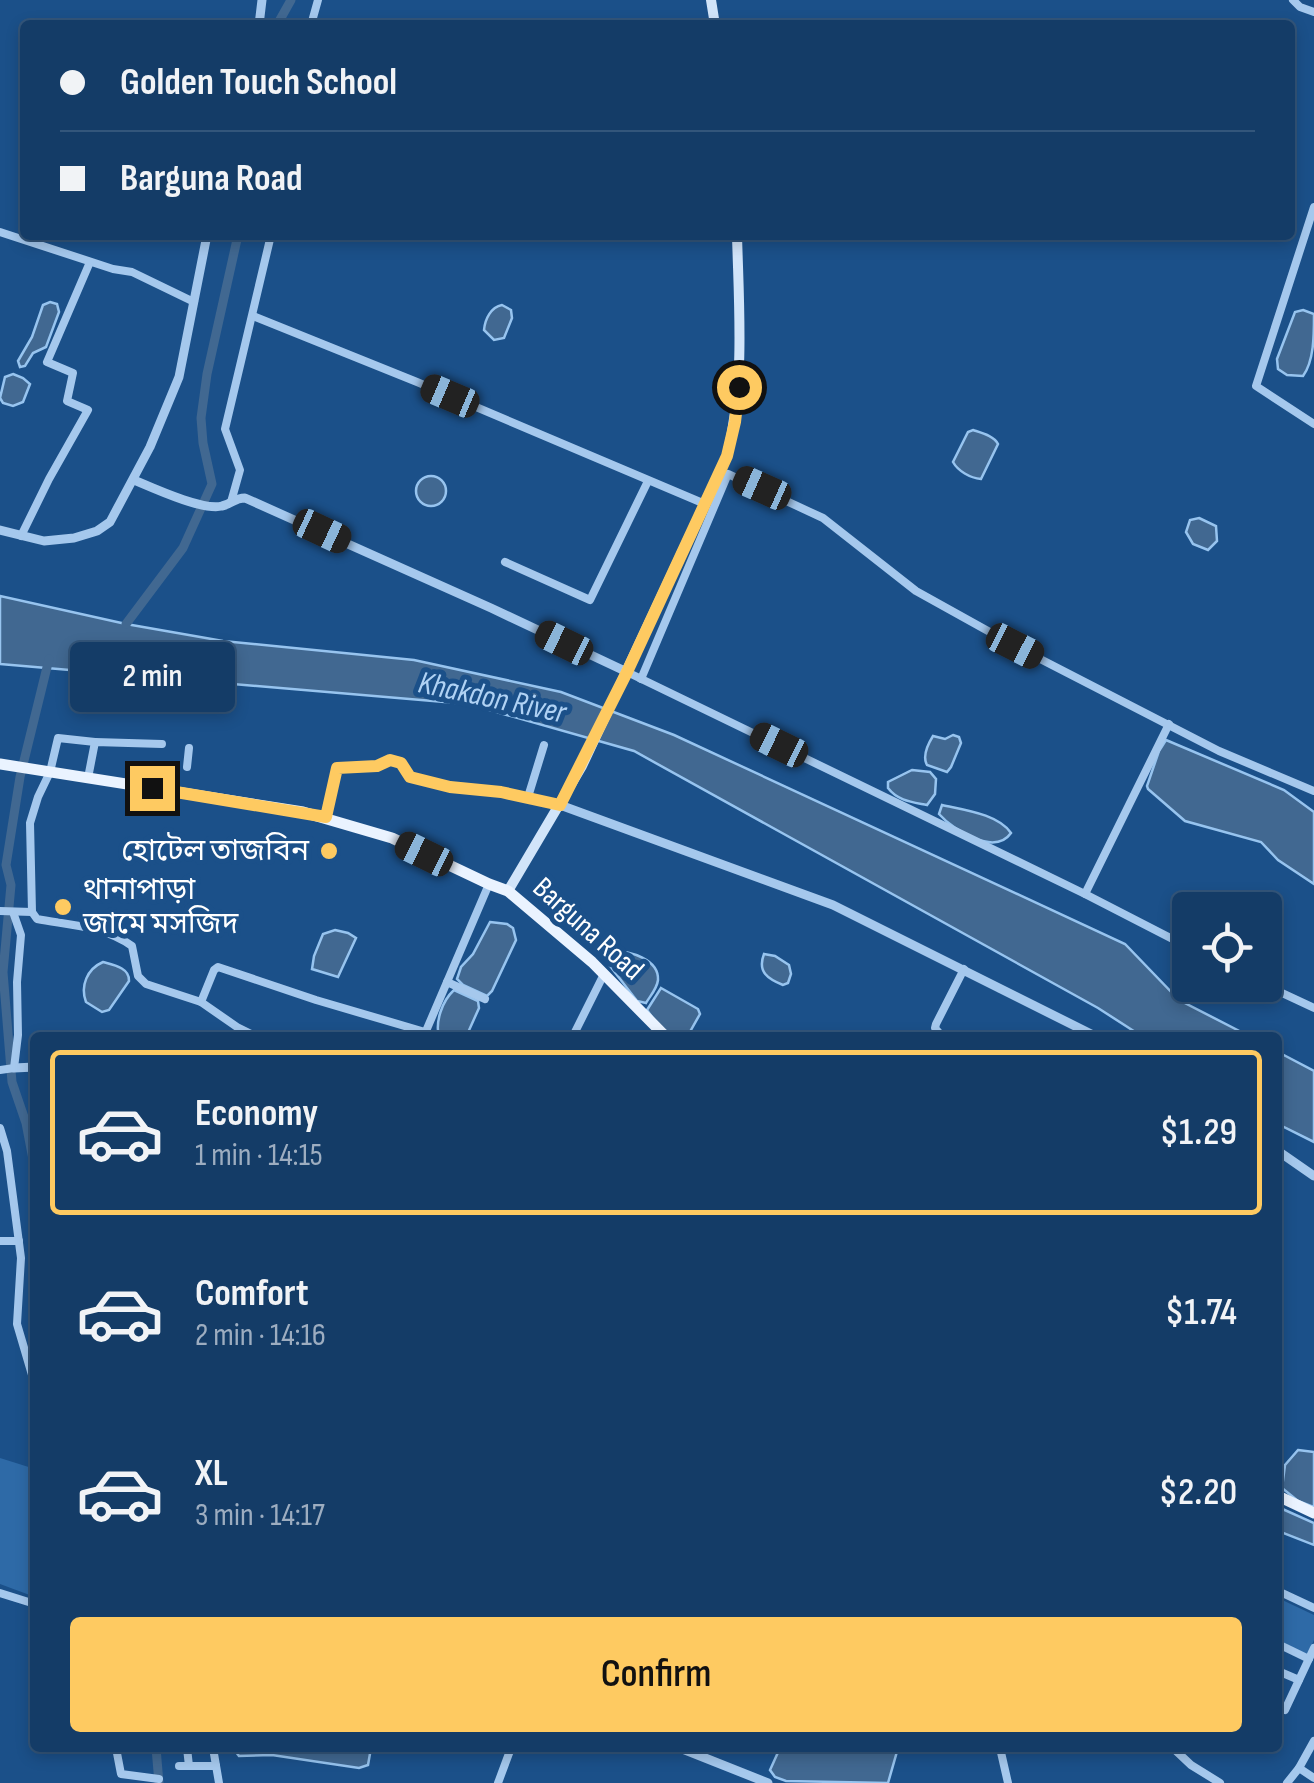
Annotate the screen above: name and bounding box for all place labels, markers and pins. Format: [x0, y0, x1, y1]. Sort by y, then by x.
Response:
place label: হোটেল তাজবিন [121, 832, 310, 869]
marker: হোটেল তাজবিন [318, 840, 340, 862]
place label: থানাপাড়া জামে মসজিদ [82, 872, 239, 942]
marker: থানাপাড়া জামে মসজিদ [52, 896, 74, 918]

